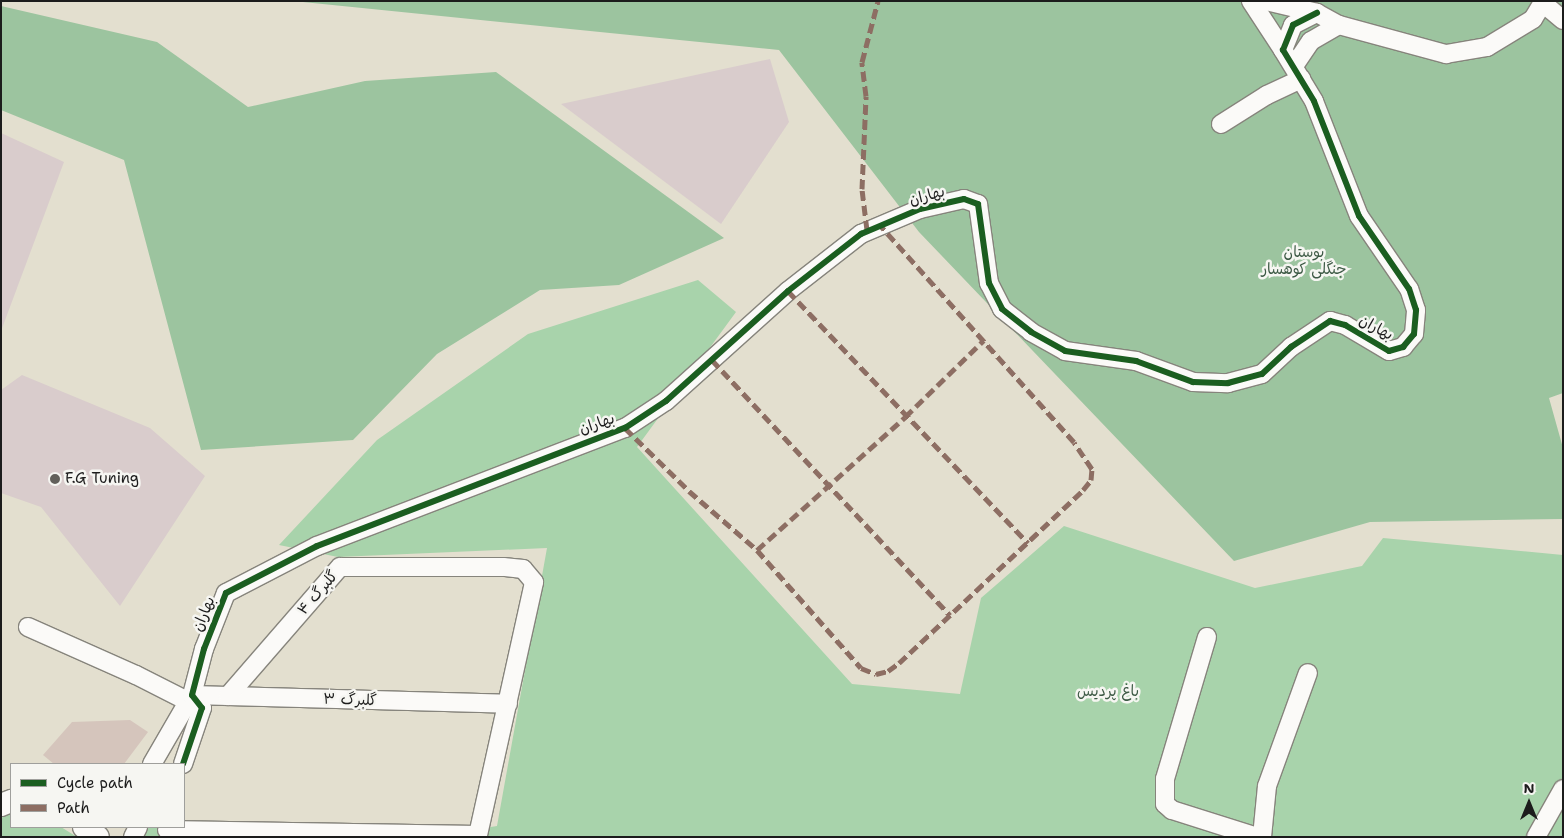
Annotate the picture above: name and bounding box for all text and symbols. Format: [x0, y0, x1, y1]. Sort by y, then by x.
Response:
street label: بهاران [907, 183, 947, 209]
park label: بوستان جنگلی کوهسار [1261, 243, 1347, 278]
street label: بهاران [1356, 312, 1396, 344]
street label: بهاران [577, 410, 617, 438]
place label: F.G Tuning [65, 470, 139, 488]
marker: F.G Tuning [49, 473, 61, 485]
street label: گلبرگ ۴ [294, 567, 342, 619]
street label: بهاران [189, 594, 219, 634]
park label: باغ پردیس [1077, 683, 1139, 701]
street label: گلبرگ ۳ [323, 690, 377, 710]
legend [10, 763, 185, 828]
text: Cycle path [57, 773, 133, 793]
north arrow [1504, 778, 1554, 828]
text: N [1523, 779, 1535, 797]
text: Path [57, 798, 90, 818]

